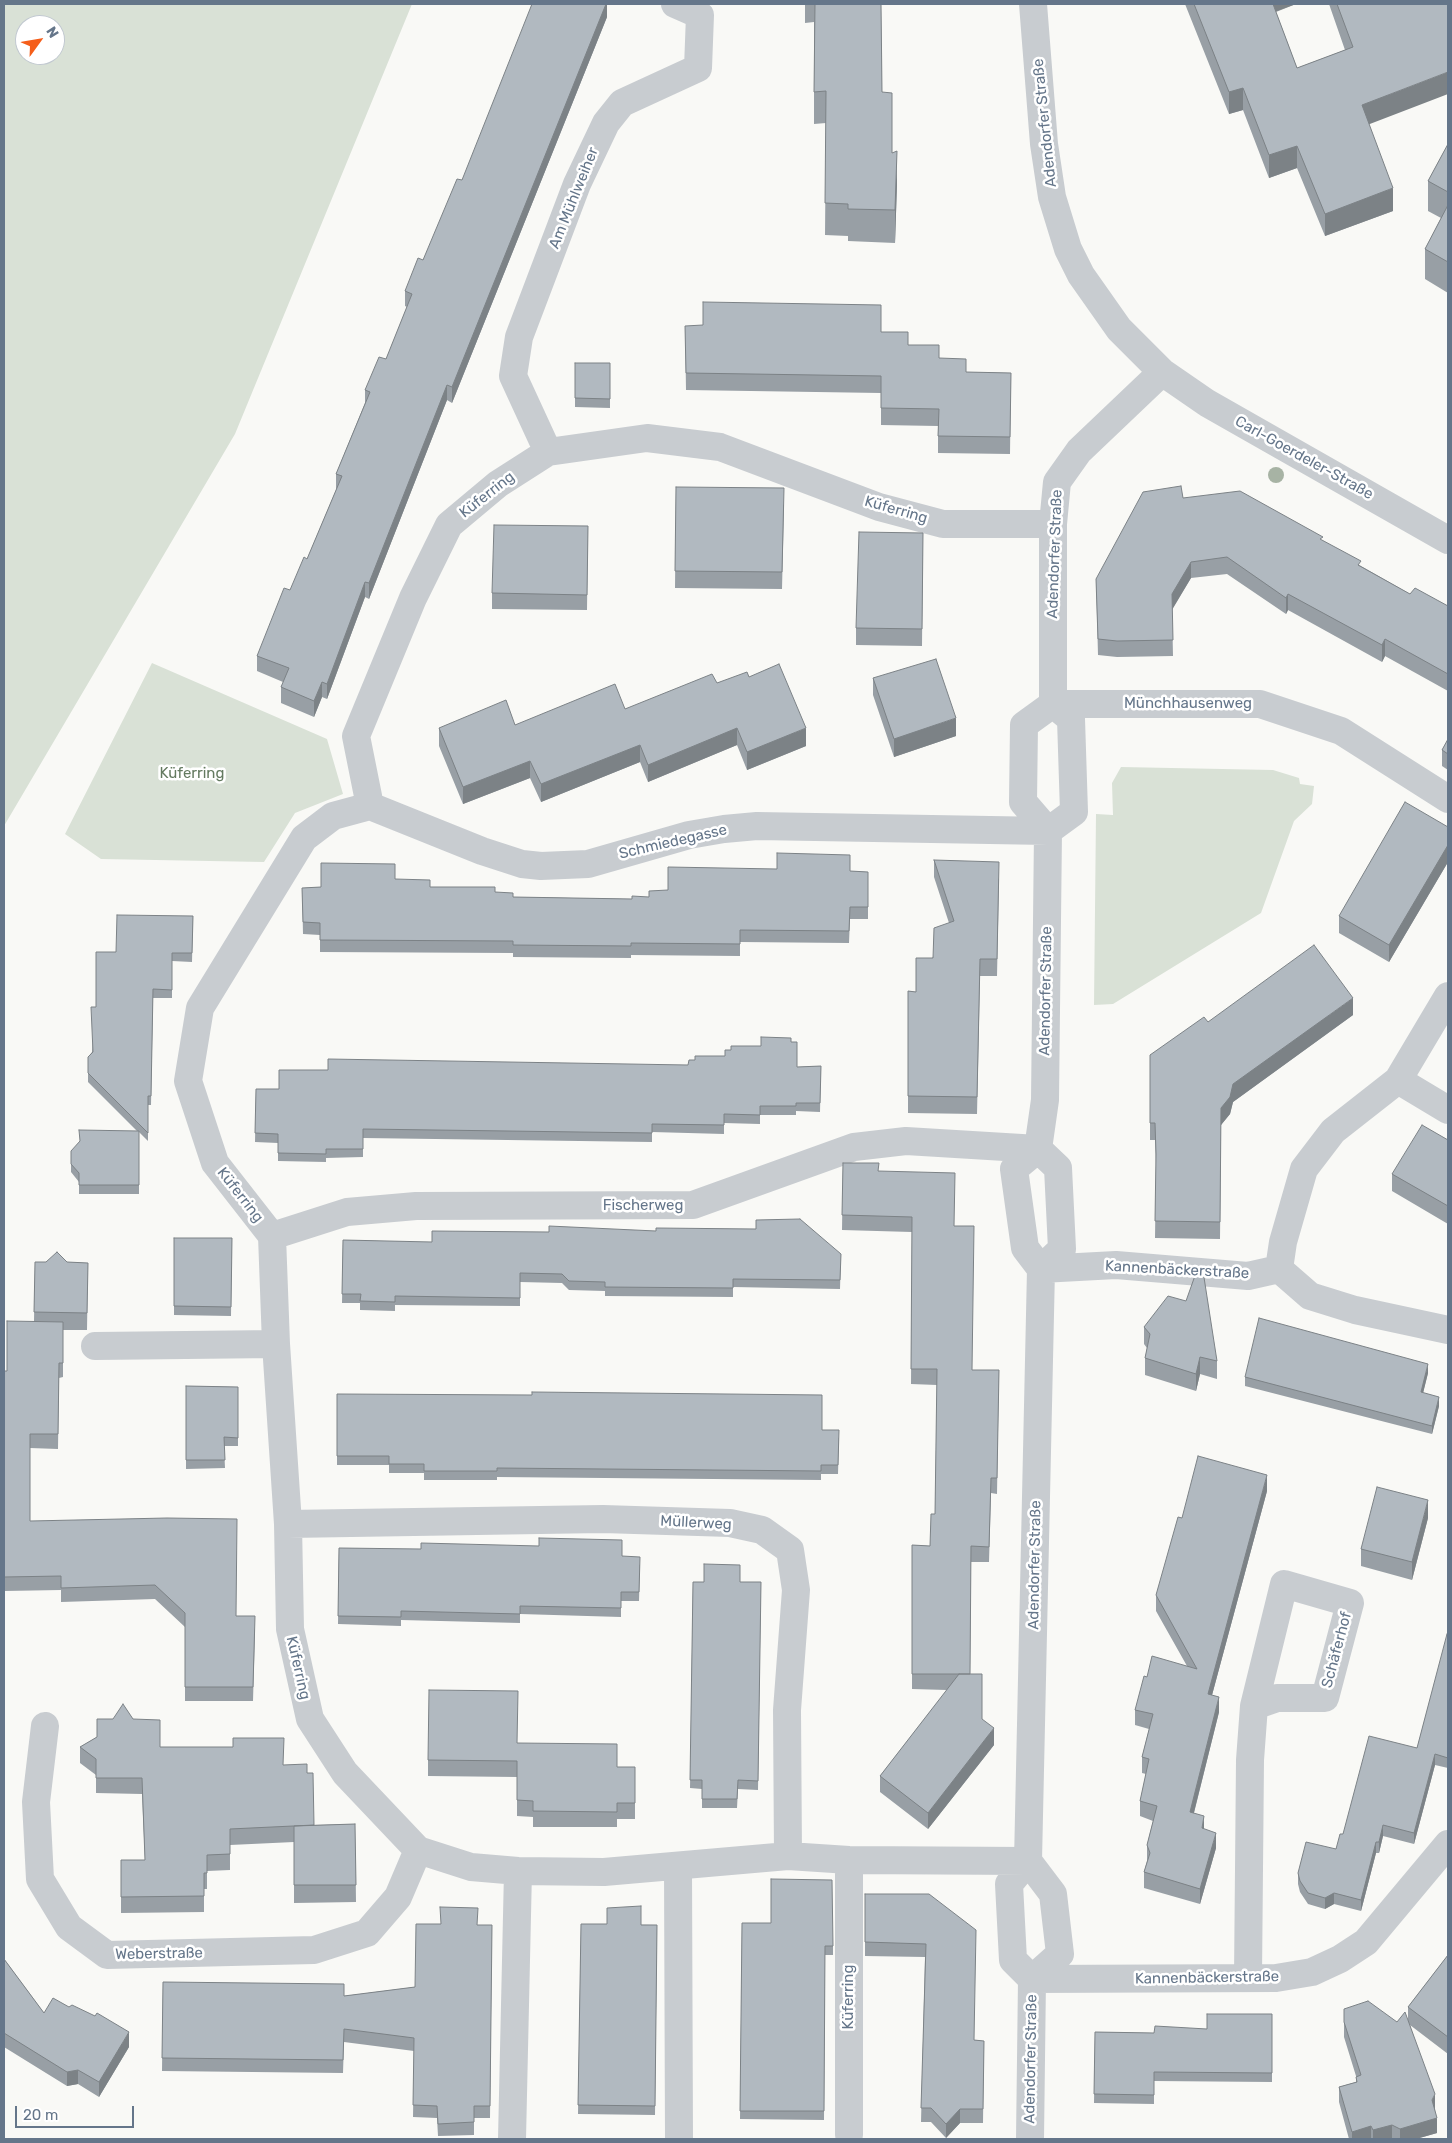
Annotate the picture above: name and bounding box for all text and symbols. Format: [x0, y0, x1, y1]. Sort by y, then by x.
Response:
north arrow [15, 15, 65, 65]
text: N [42, 24, 62, 41]
street label: Adendorfer Straße [1029, 58, 1061, 188]
street label: Am Mühlweiher [545, 145, 603, 251]
street label: Carl-Goerdeler-Straße [1232, 412, 1376, 504]
street label: Küferring [456, 468, 518, 522]
street label: Adendorfer Straße [1044, 489, 1066, 619]
street label: Küferring [862, 492, 930, 528]
street label: Münchhausenweg [1124, 695, 1252, 713]
park label: Küferring [160, 765, 224, 783]
street label: Schmiedegasse [617, 821, 729, 863]
street label: Adendorfer Straße [1036, 926, 1056, 1056]
street label: Küferring [213, 1164, 267, 1226]
street label: Fischerweg [603, 1197, 683, 1215]
street label: Kannenbäckerstraße [1104, 1257, 1250, 1283]
street label: Adendorfer Straße [1025, 1500, 1045, 1630]
street label: Müllerweg [660, 1512, 732, 1534]
street label: Schäferhof [1318, 1610, 1356, 1690]
street label: Küferring [282, 1634, 314, 1702]
street label: Weberstraße [115, 1944, 203, 1964]
street label: Küferring [840, 1965, 858, 2029]
street label: Kannenbäckerstraße [1135, 1968, 1279, 1988]
street label: Adendorfer Straße [1021, 1994, 1041, 2124]
scale bar [18, 2096, 136, 2128]
text: 20 m [23, 2106, 58, 2124]

